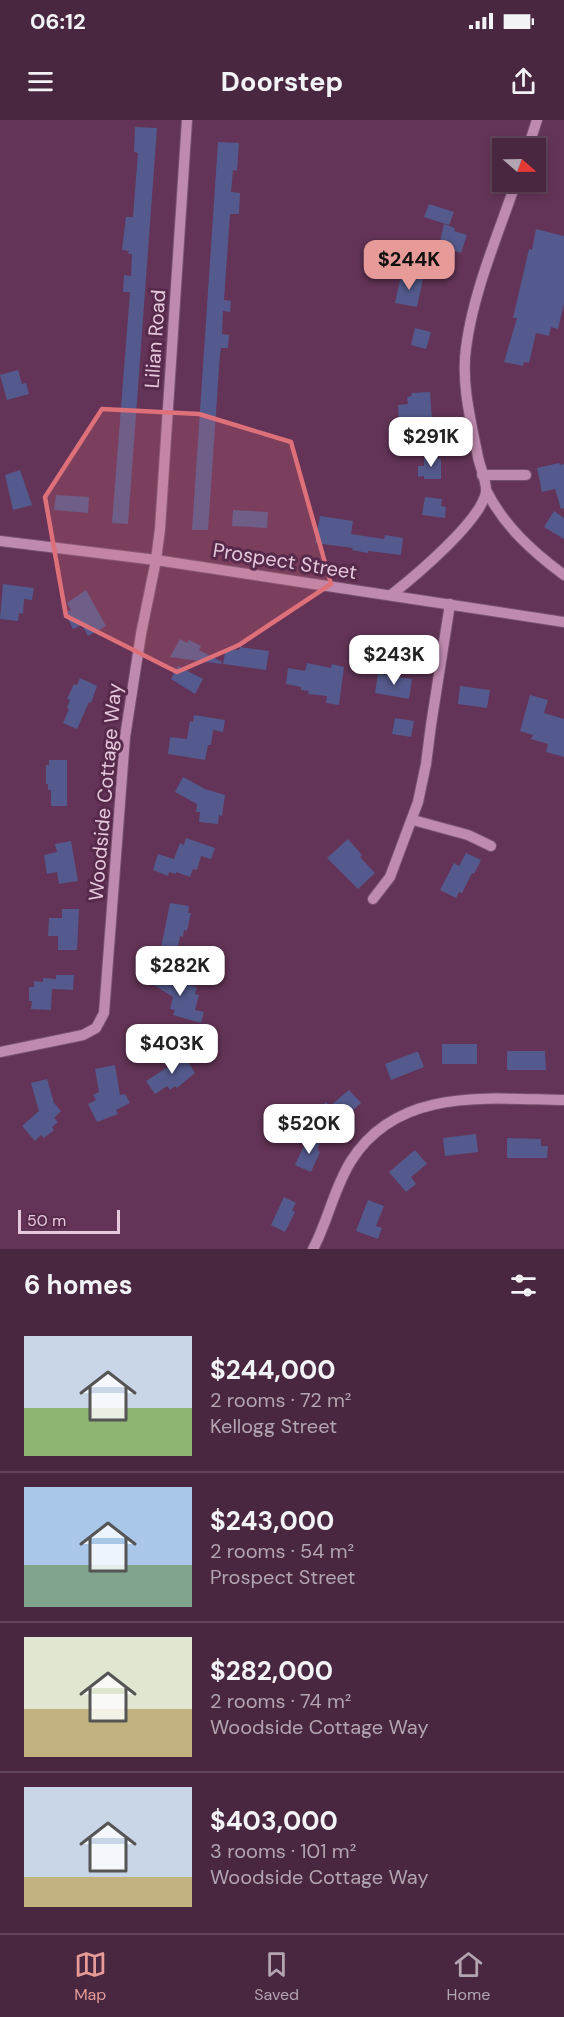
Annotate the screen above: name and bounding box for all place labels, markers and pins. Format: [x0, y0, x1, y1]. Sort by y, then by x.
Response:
pin: $244K [367, 240, 451, 291]
pin: $291K [389, 417, 473, 468]
pin: $243K [352, 635, 436, 686]
pin: $282K [138, 946, 222, 997]
pin: $403K [130, 1024, 214, 1075]
pin: $520K [267, 1104, 351, 1155]

